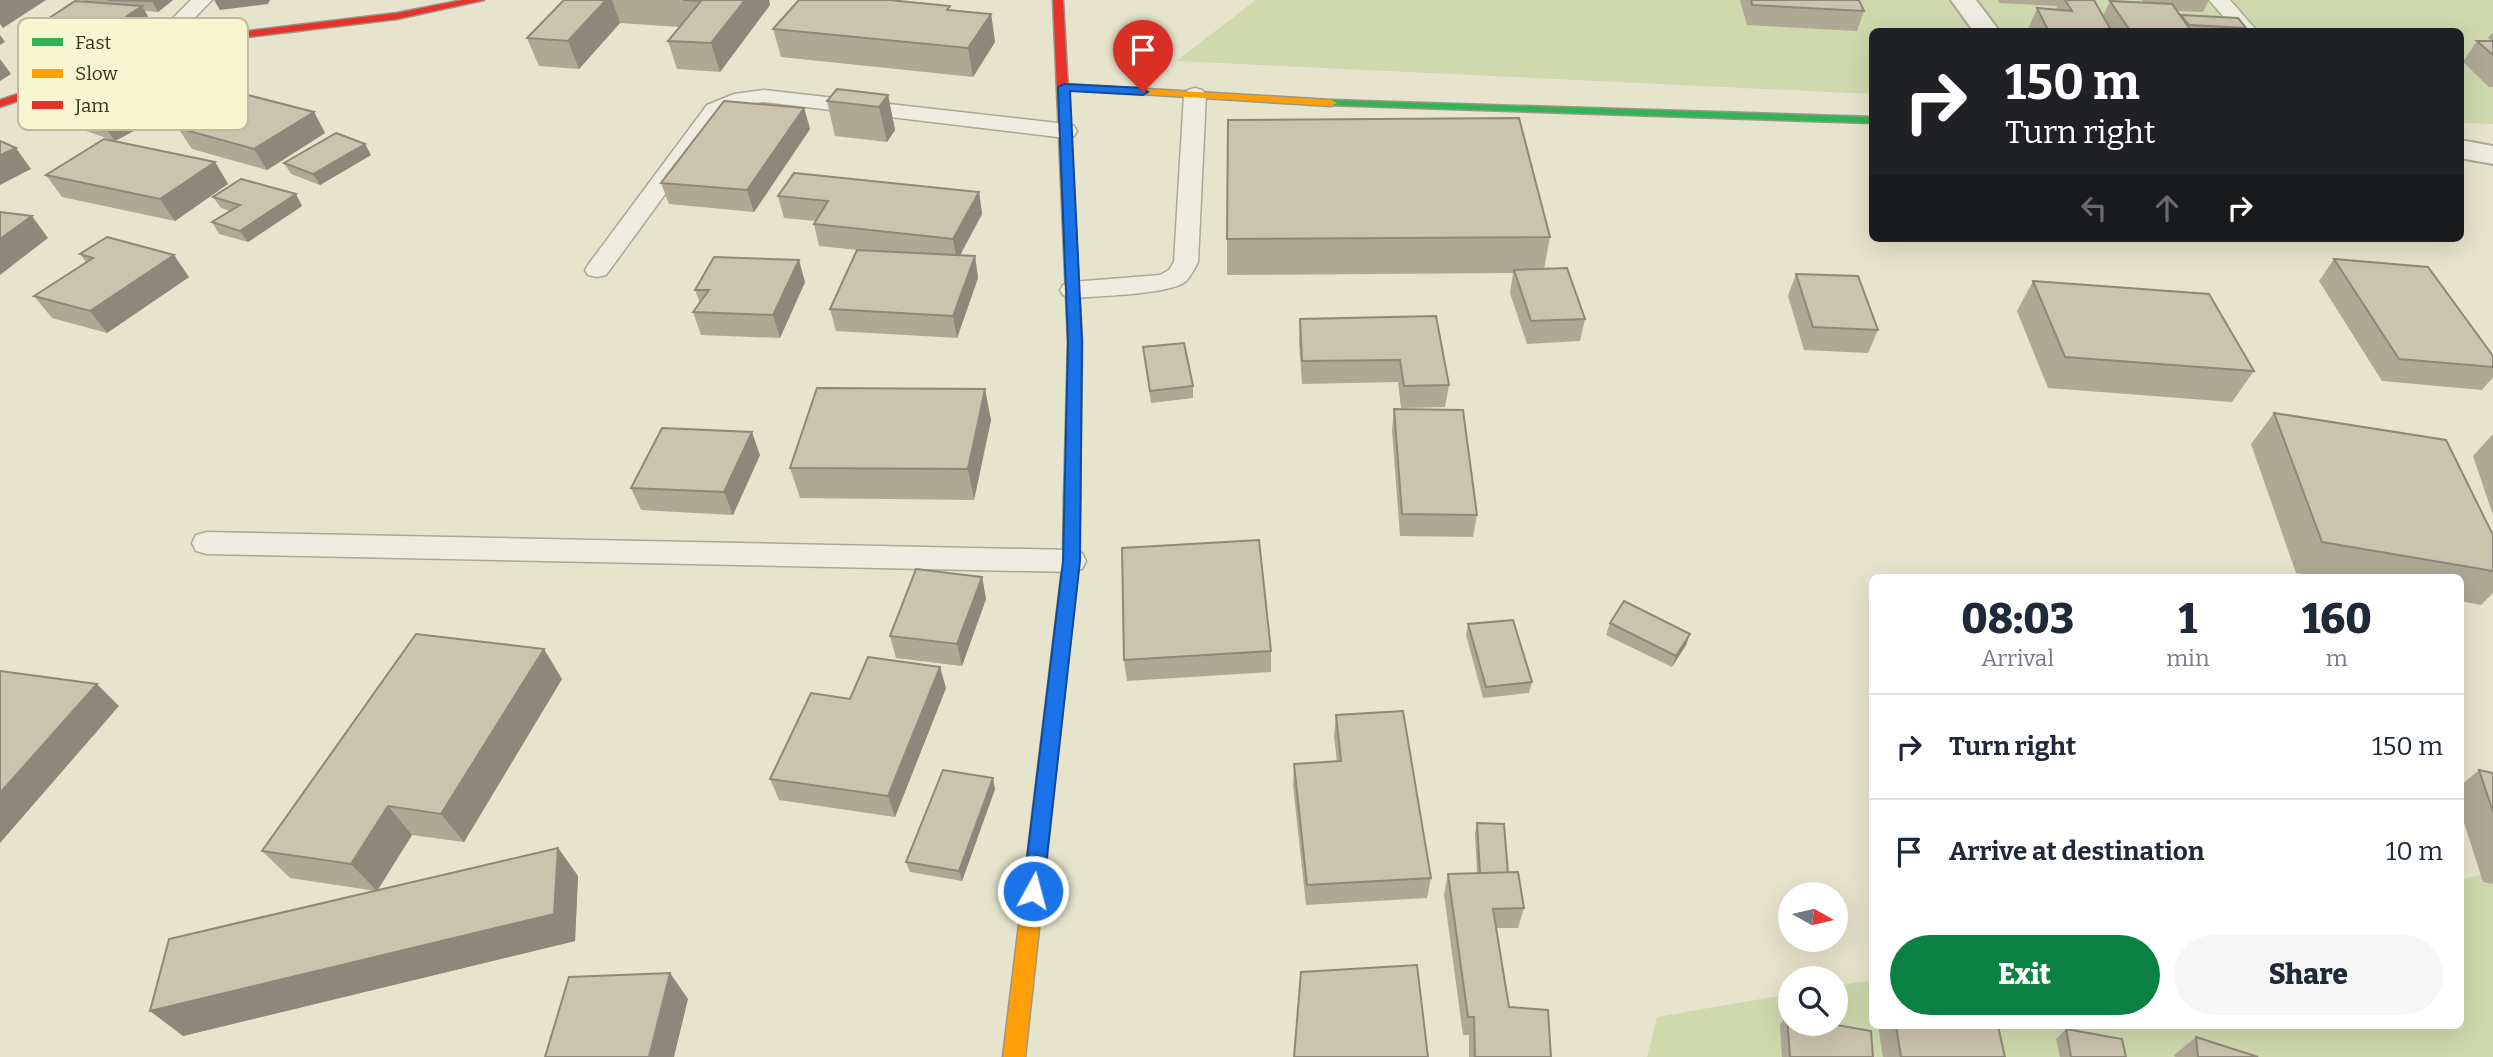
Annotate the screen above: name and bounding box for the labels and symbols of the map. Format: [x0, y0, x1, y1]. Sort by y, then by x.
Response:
legend [18, 18, 248, 130]
pin [1113, 20, 1173, 92]
text: Fast [75, 31, 112, 54]
text: Slow [75, 62, 118, 85]
text: Jam [74, 94, 109, 117]
position arrow [996, 854, 1070, 928]
north arrow [1778, 882, 1848, 952]

